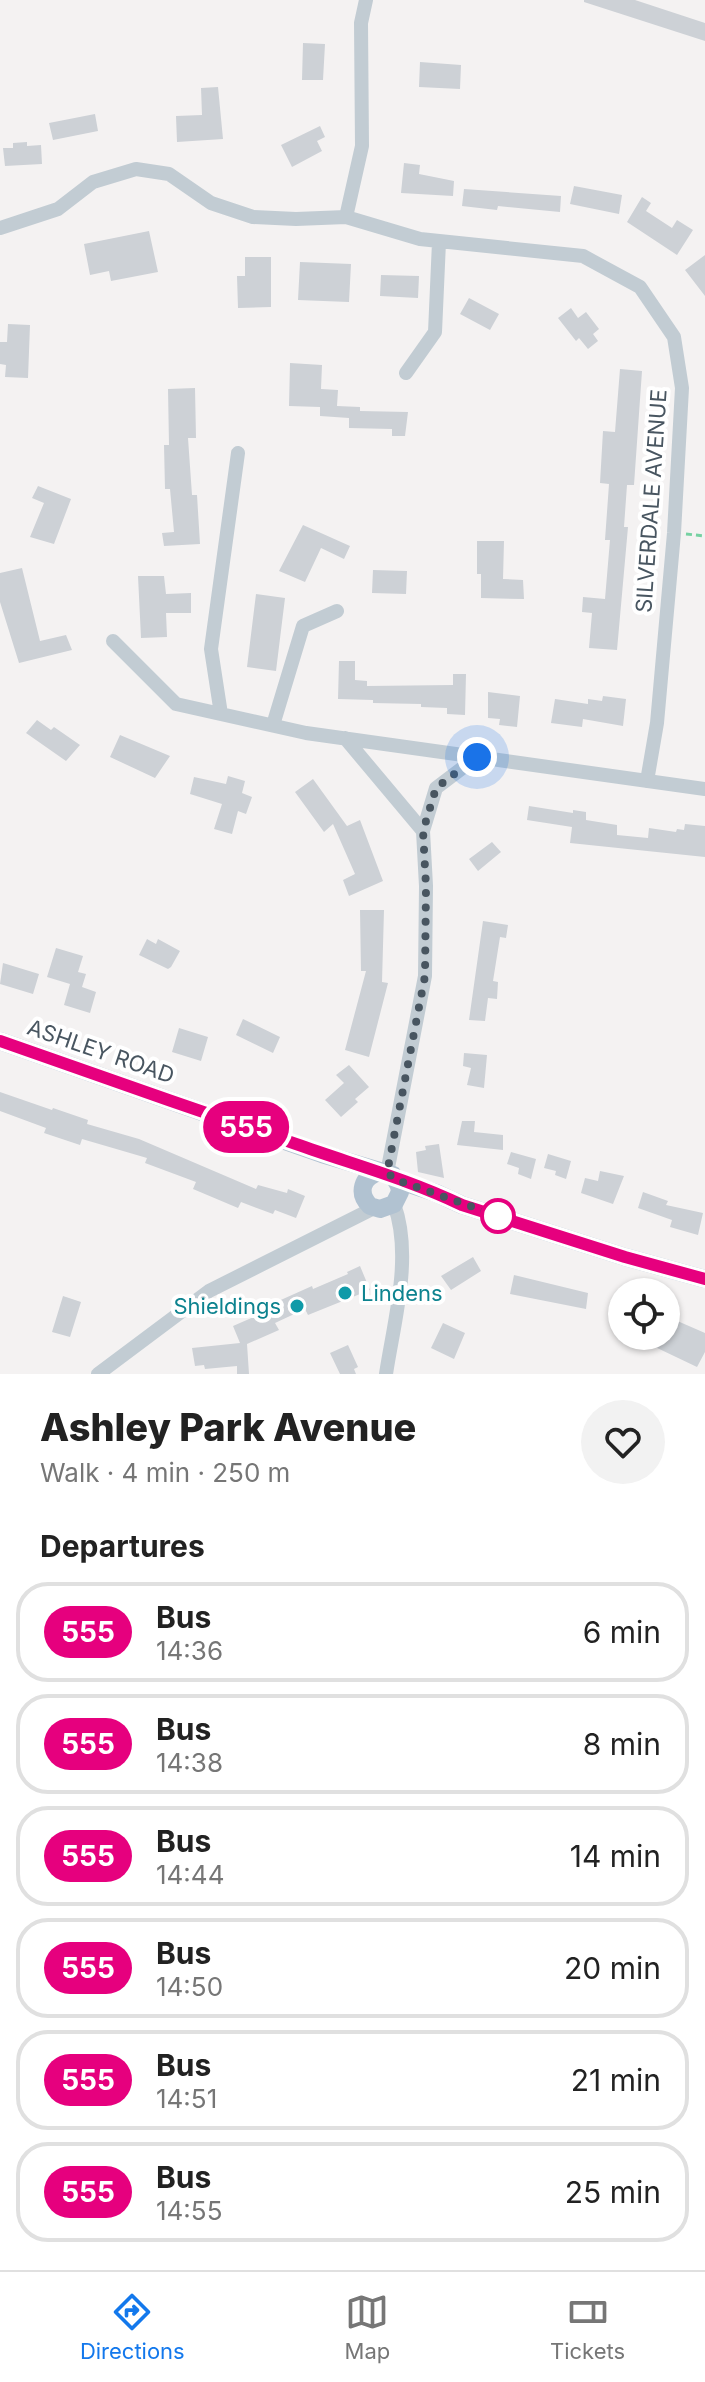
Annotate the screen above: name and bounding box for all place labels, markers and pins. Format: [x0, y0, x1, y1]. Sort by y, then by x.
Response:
unlabelled marker [481, 1199, 515, 1233]
place label: Lindens [361, 1280, 443, 1306]
marker: Lindens [336, 1284, 354, 1302]
place label: Shieldings [173, 1293, 281, 1319]
marker: Shieldings [288, 1297, 306, 1315]

